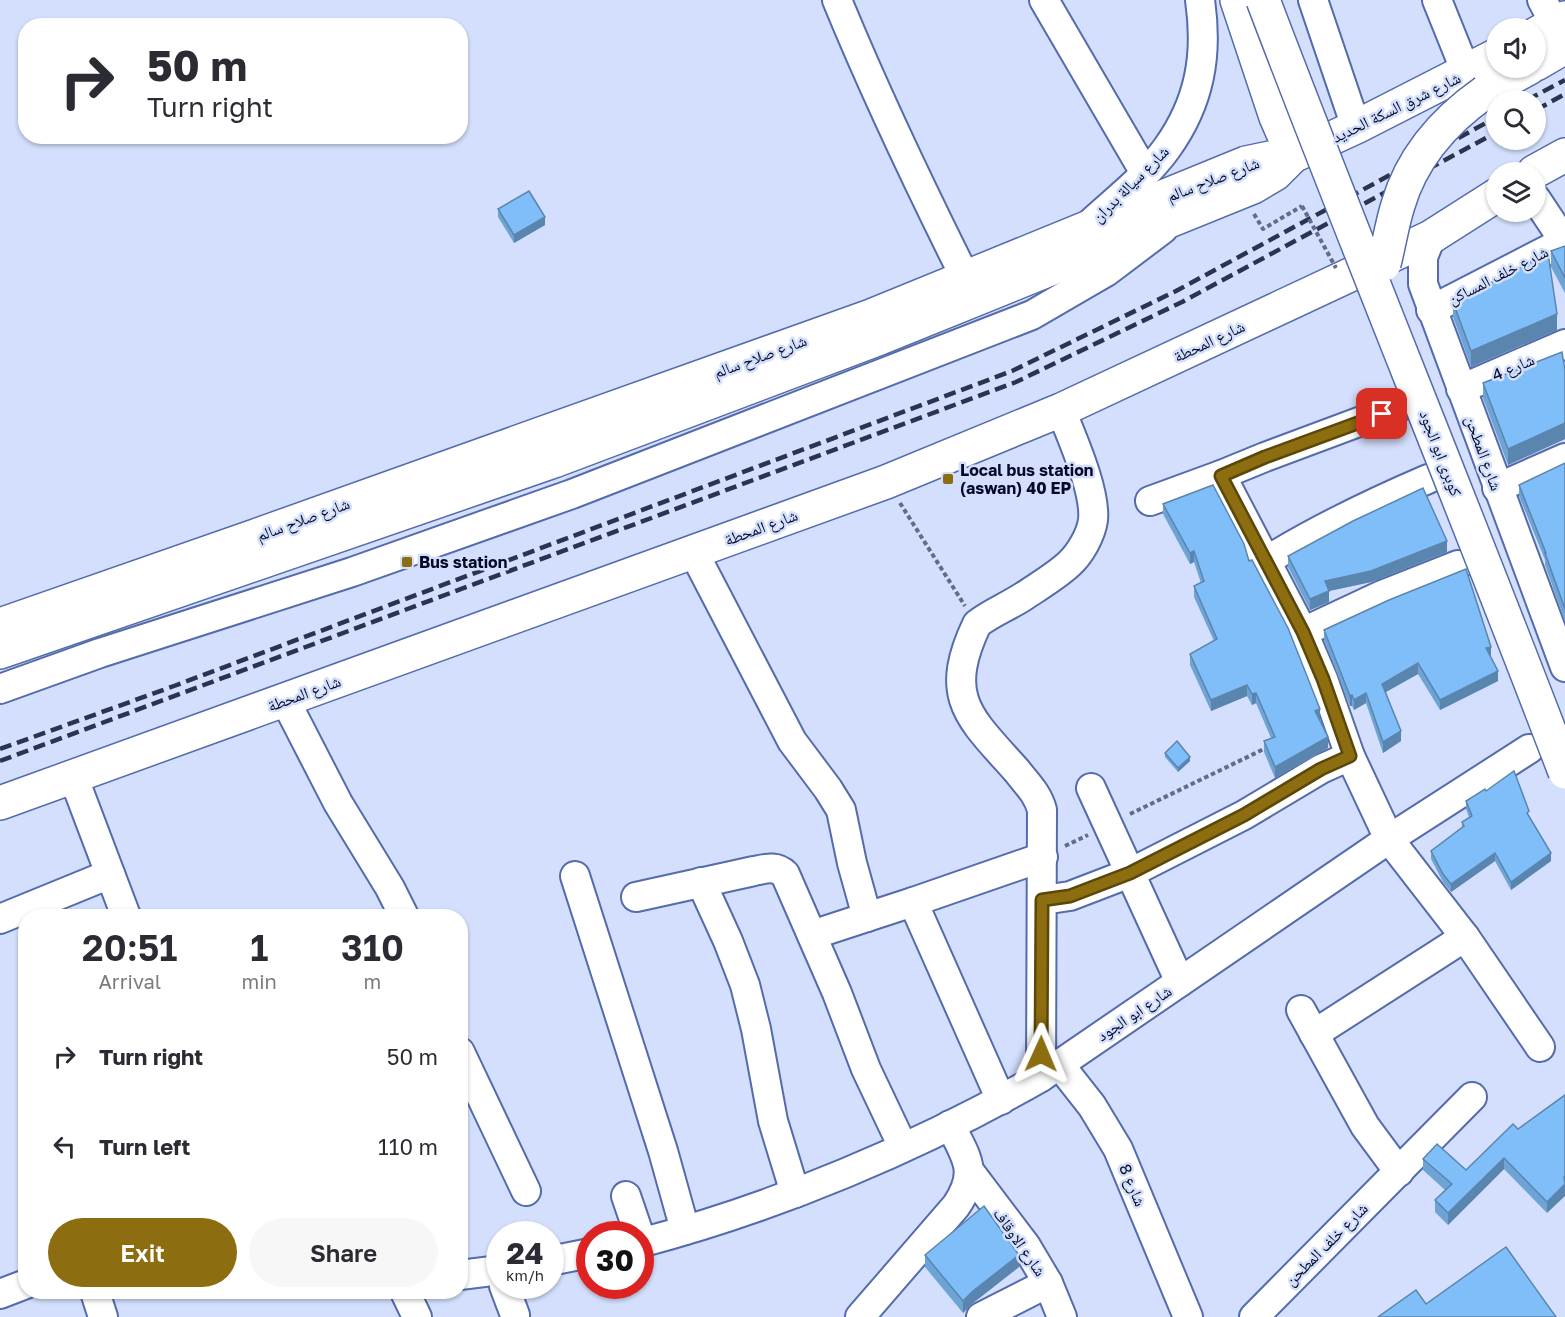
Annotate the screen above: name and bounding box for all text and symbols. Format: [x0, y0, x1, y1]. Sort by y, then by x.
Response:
map controls [1486, 18, 1546, 222]
button: sound [1486, 18, 1546, 78]
text: 50 m [147, 40, 247, 90]
icon: right [48, 42, 126, 120]
street label: شارع شرق السكة الحديد [1328, 67, 1464, 148]
button: search [1486, 90, 1546, 150]
text: Turn right [147, 91, 273, 123]
street label: شارع سيالة بدران [1087, 141, 1173, 227]
street label: شارع صلاح سالم [1164, 152, 1262, 207]
button: layers [1486, 162, 1546, 222]
street label: شارع خلف المساكن [1444, 241, 1552, 310]
street label: شارع المحطة [1170, 316, 1248, 367]
street label: شارع صلاح سالم [711, 330, 810, 383]
street label: شارع 4 [1489, 349, 1538, 386]
pin [1356, 388, 1407, 439]
icon: arrive [1365, 397, 1398, 430]
street label: كوبرى ابو الجود [1415, 407, 1467, 500]
street label: شارع المطحن [1460, 413, 1507, 494]
place label: Local bus station (aswan) 40 EP [960, 460, 1094, 498]
marker: Local bus station (aswan) 40 EP [941, 472, 955, 486]
street label: شارع صلاح سالم [254, 493, 353, 546]
street label: شارع المحطة [722, 505, 801, 550]
place label: Bus station [419, 552, 507, 572]
marker: Bus station [400, 555, 414, 569]
street label: شارع المحطة [265, 671, 344, 716]
text: 20:51 [82, 926, 178, 969]
text: 1 [250, 926, 268, 969]
text: 310 [341, 926, 404, 969]
text: Arrival [98, 969, 161, 993]
text: min [242, 969, 277, 993]
text: m [364, 969, 381, 993]
street label: شارع ابو الجود [1093, 981, 1176, 1046]
position arrow [1009, 1022, 1073, 1086]
icon: right [48, 1040, 81, 1073]
text: Turn right [99, 1043, 203, 1070]
text: 50 m [387, 1043, 438, 1070]
icon: left [48, 1130, 81, 1163]
text: Turn left [99, 1133, 190, 1160]
text: 110 m [378, 1133, 438, 1160]
street label: شارع 8 [1114, 1161, 1151, 1210]
street label: شارع خلف المطحن [1280, 1198, 1372, 1290]
street label: شارع الاوقاف [989, 1204, 1051, 1280]
button: Exit [48, 1218, 237, 1287]
button: Share [249, 1218, 438, 1287]
speed limit sign: 30 [576, 1221, 654, 1299]
text: 24 [506, 1235, 544, 1271]
text: km/h [506, 1266, 544, 1284]

